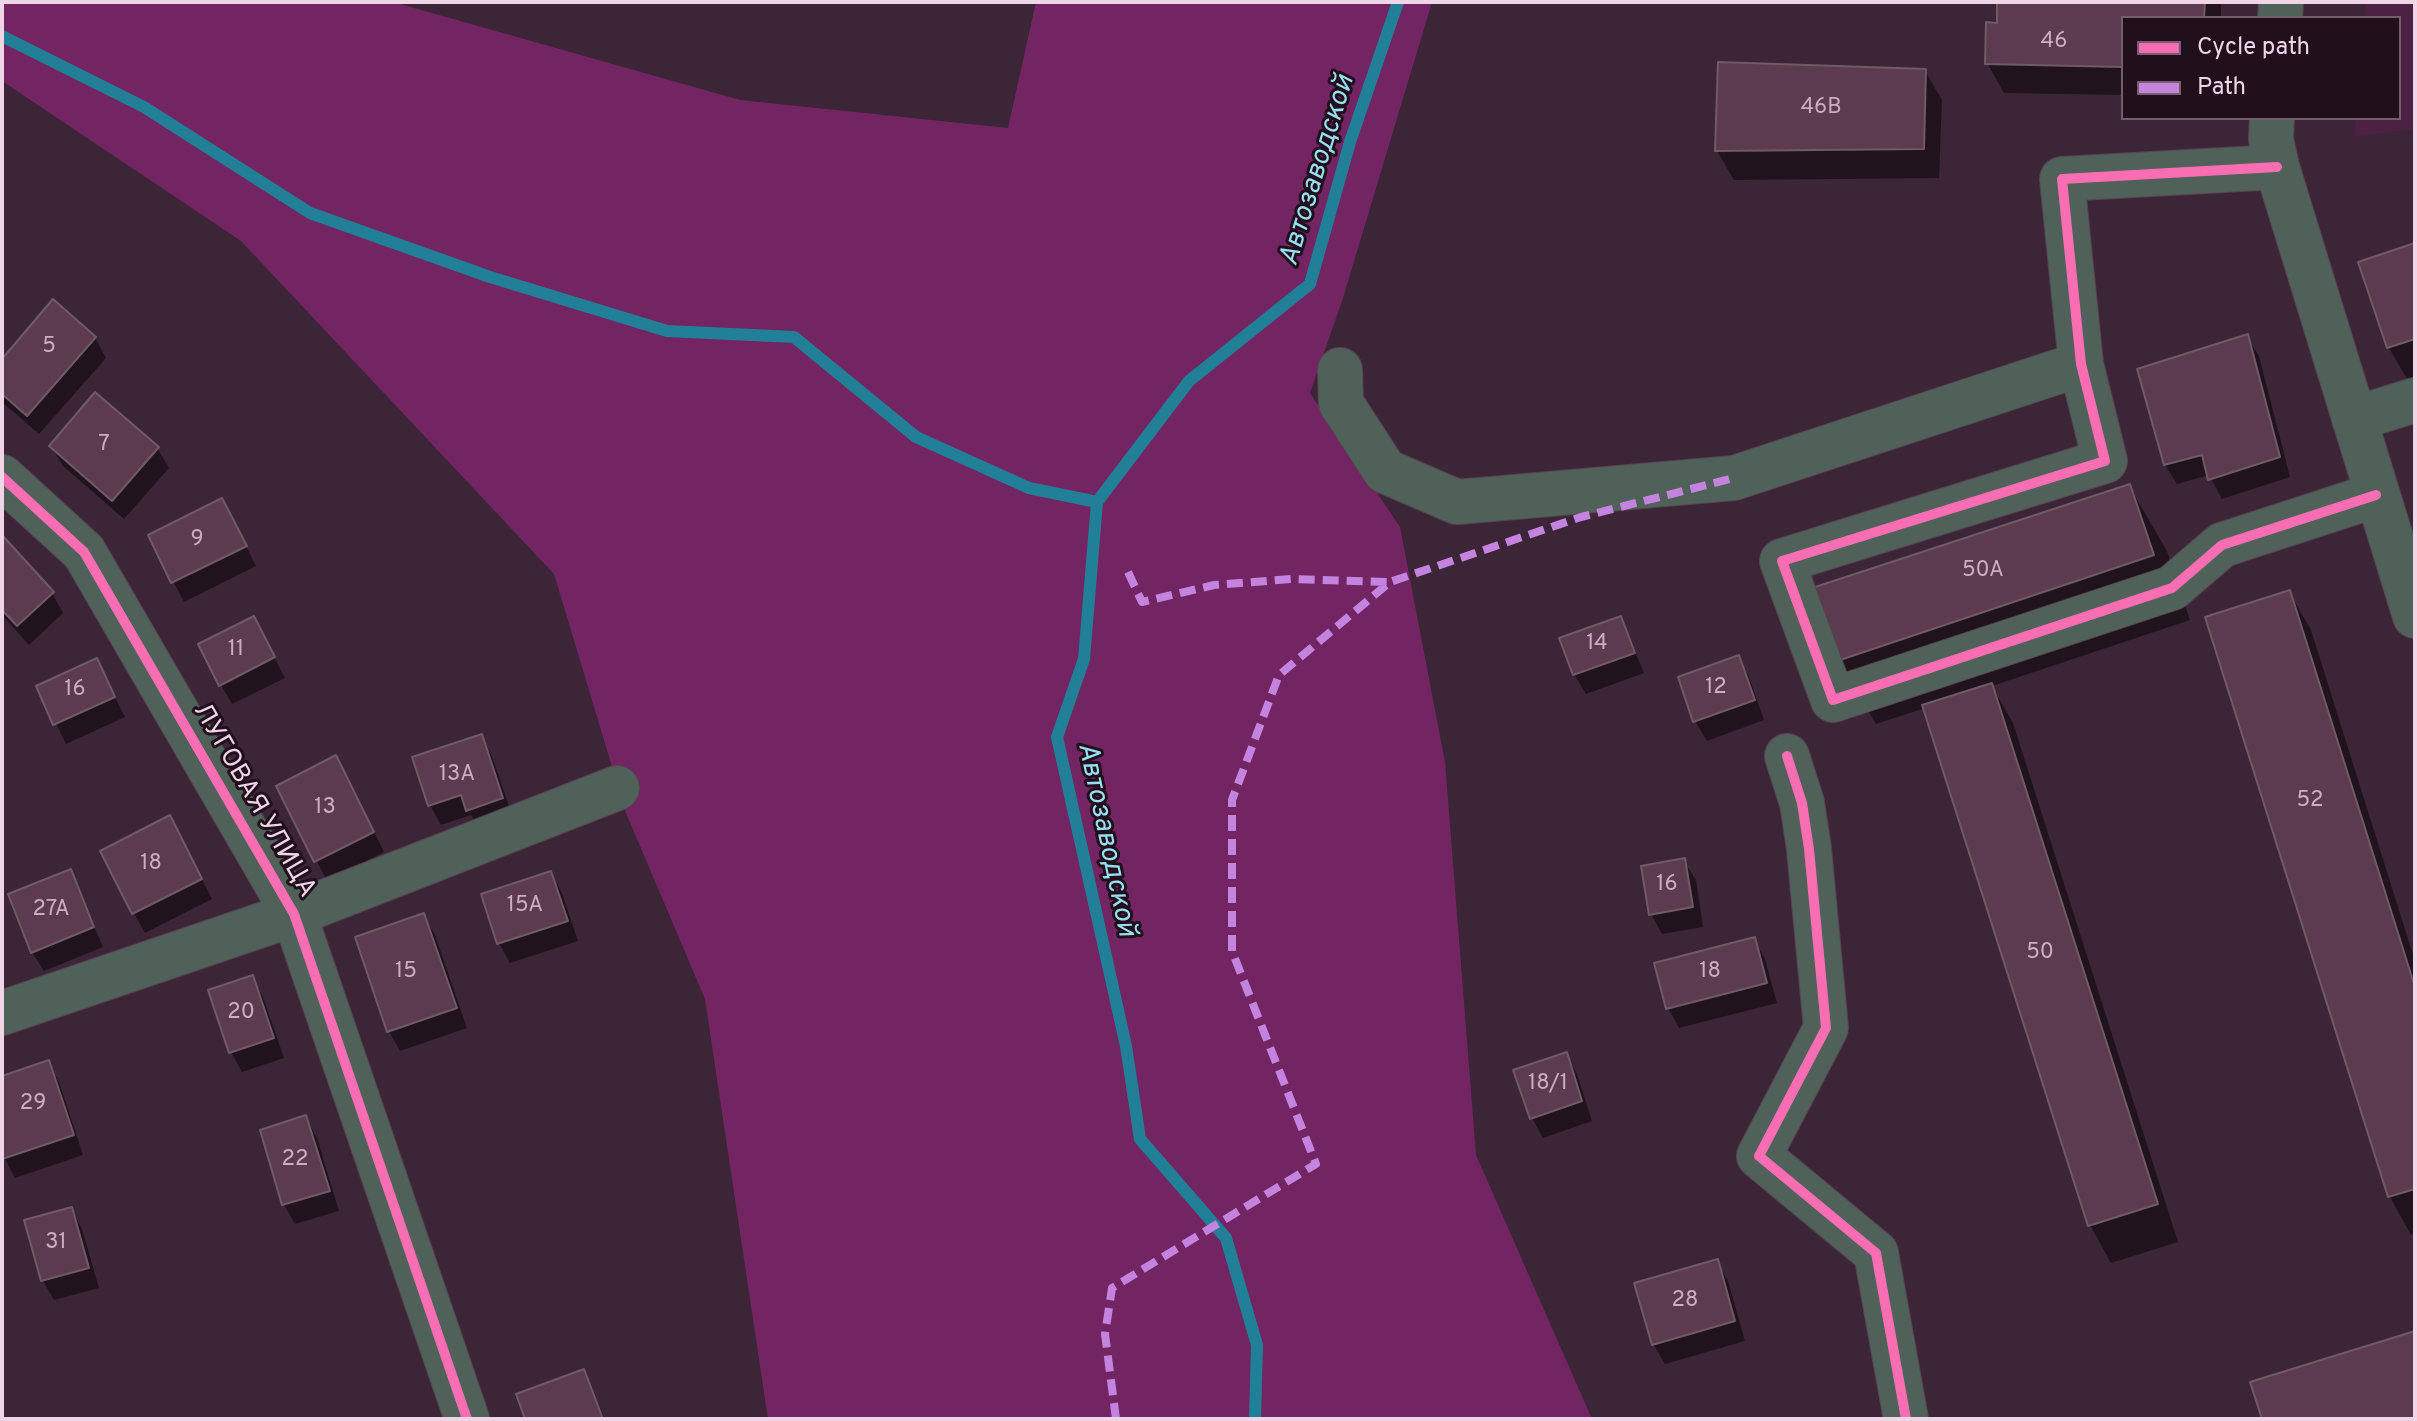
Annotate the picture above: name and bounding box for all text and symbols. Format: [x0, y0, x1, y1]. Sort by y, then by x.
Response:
legend [2121, 16, 2401, 120]
house number: 46 [2041, 30, 2067, 56]
text: Cycle path [2197, 33, 2310, 63]
water label: Автозаводской [1274, 72, 1364, 270]
text: Path [2197, 73, 2246, 103]
house number: 46В [1800, 96, 1842, 122]
house number: 5 [42, 335, 56, 361]
house number: 7 [98, 433, 110, 459]
house number: 9 [190, 528, 204, 554]
house number: 50А [1962, 559, 2004, 585]
house number: 14 [1586, 632, 1608, 658]
house number: 11 [228, 638, 244, 664]
house number: 12 [1705, 676, 1727, 702]
house number: 16 [64, 678, 86, 704]
street label: ЛУГОВАЯ УЛИЦА [185, 698, 321, 904]
water label: Автозаводской [1068, 740, 1142, 940]
house number: 13А [439, 763, 475, 789]
house number: 52 [2296, 789, 2324, 815]
house number: 13 [314, 796, 336, 822]
house number: 18 [140, 852, 162, 878]
house number: 16 [1656, 873, 1678, 899]
house number: 15А [507, 894, 543, 920]
house number: 27А [32, 898, 70, 924]
house number: 50 [2026, 941, 2054, 967]
house number: 15 [395, 960, 417, 986]
house number: 18 [1699, 960, 1721, 986]
house number: 20 [227, 1001, 255, 1027]
house number: 18/1 [1528, 1072, 1568, 1098]
house number: 29 [20, 1092, 46, 1118]
house number: 22 [282, 1148, 308, 1174]
house number: 31 [45, 1231, 67, 1257]
house number: 28 [1672, 1289, 1698, 1315]

